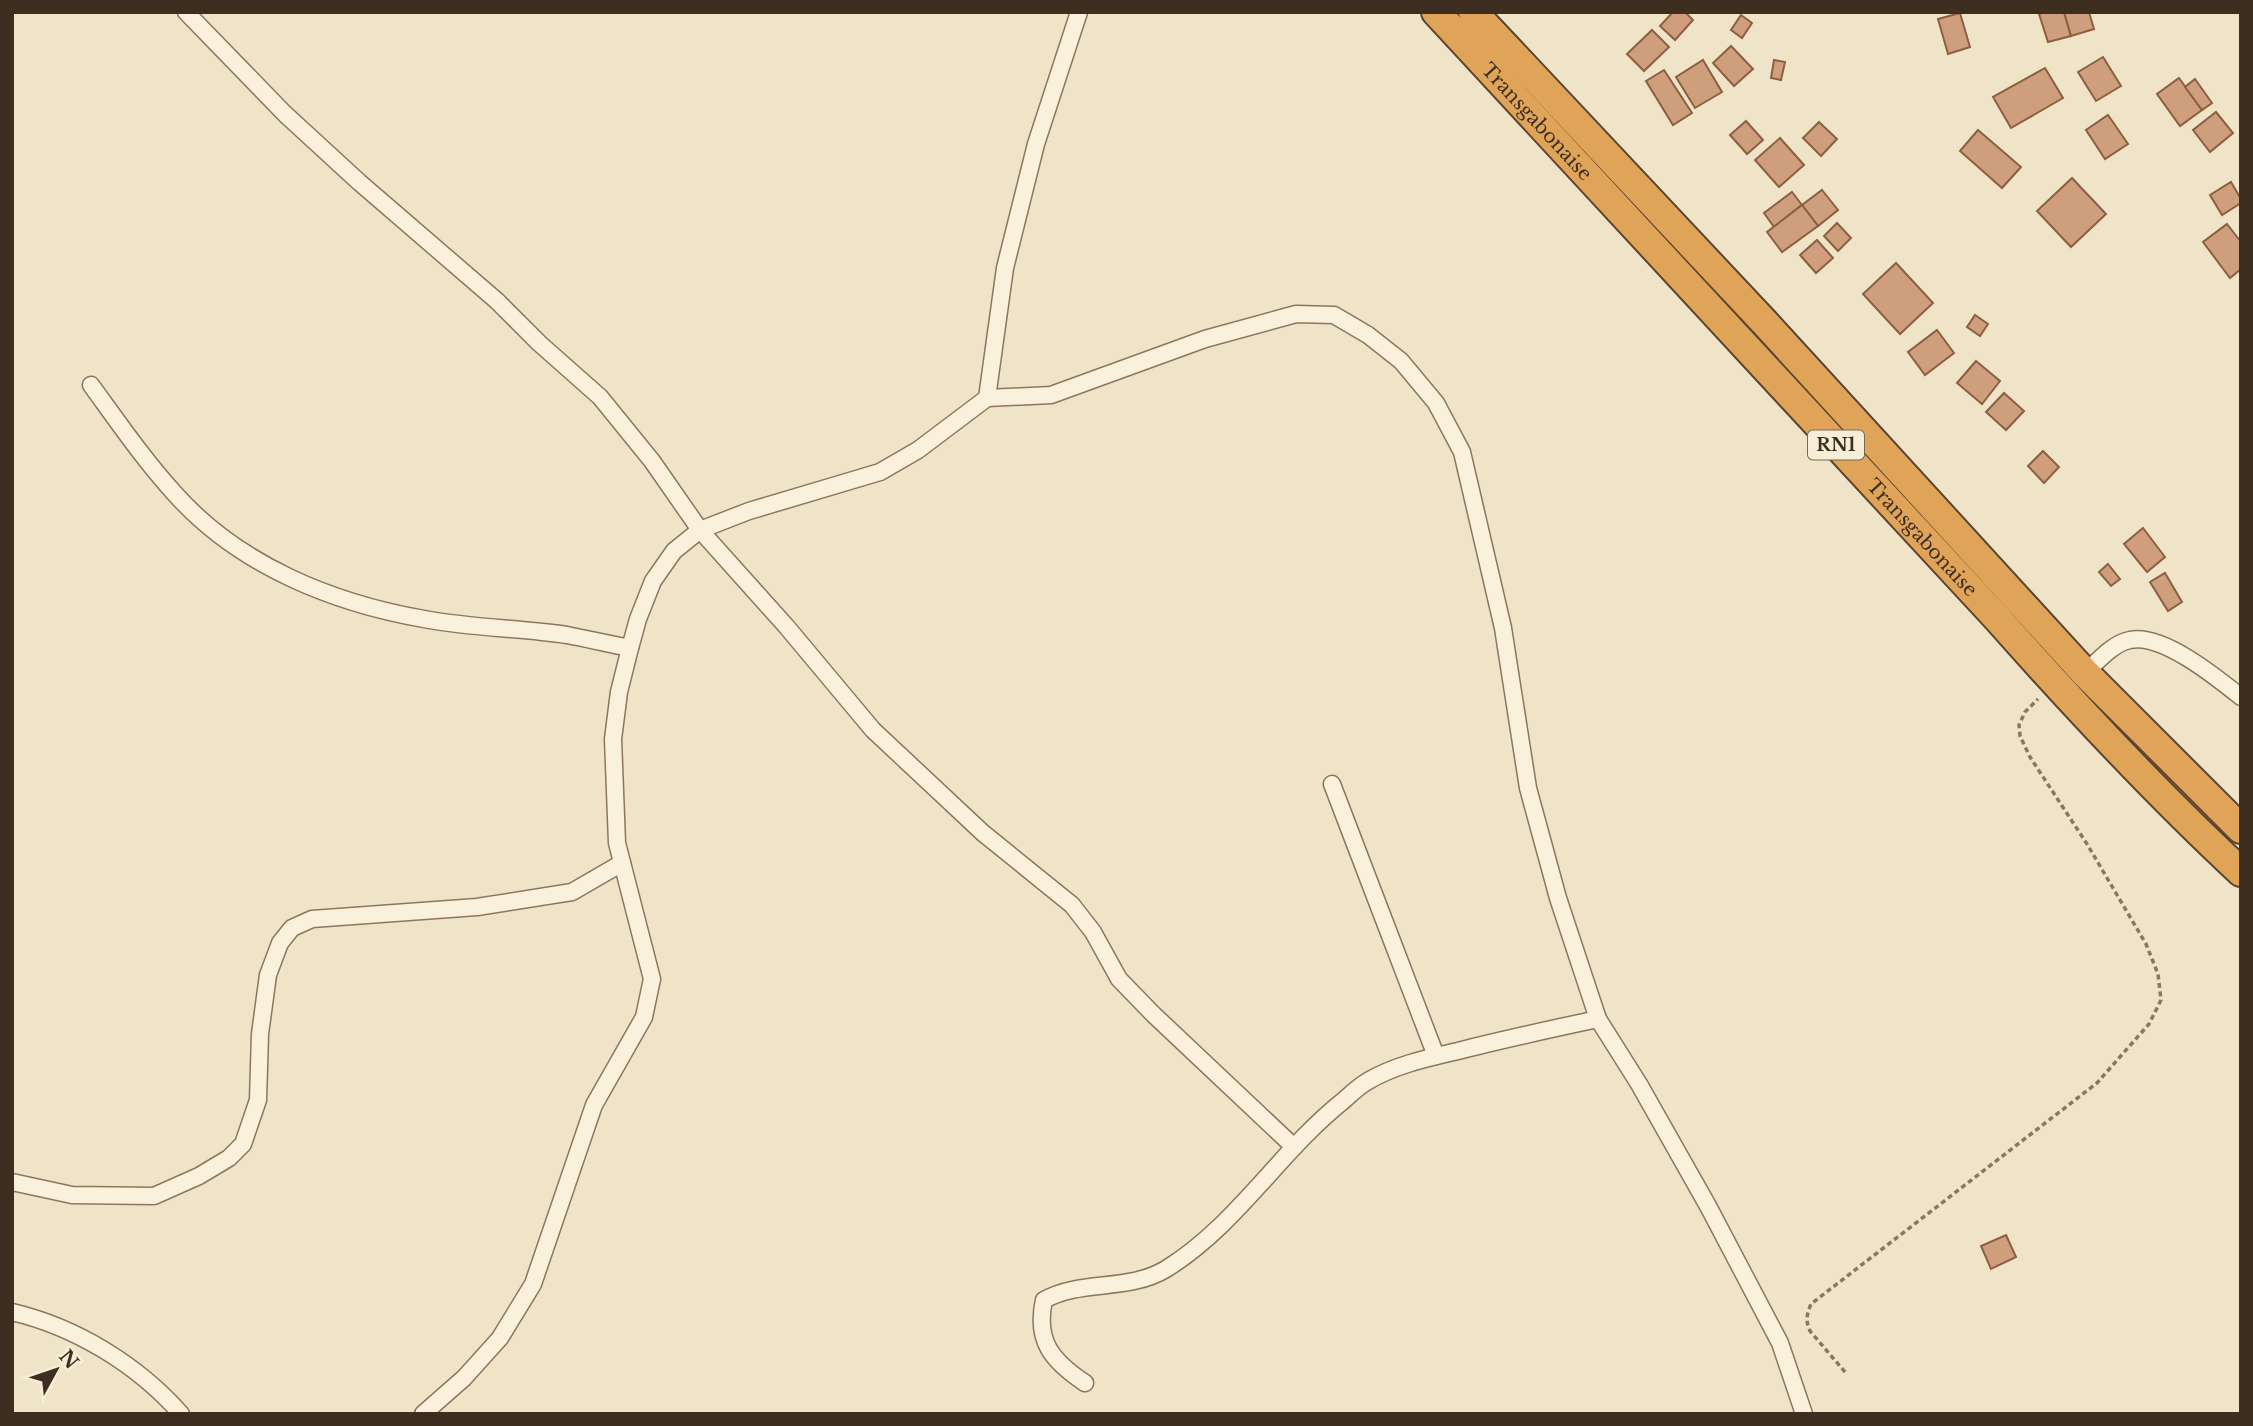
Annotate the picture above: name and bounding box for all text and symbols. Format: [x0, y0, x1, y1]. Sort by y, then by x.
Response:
street label: Transgabonaise [1477, 58, 1597, 185]
road number: RN1 [1808, 430, 1864, 460]
street label: Transgabonaise [1862, 474, 1982, 601]
north arrow [21, 1335, 91, 1405]
text: N [54, 1345, 83, 1374]

